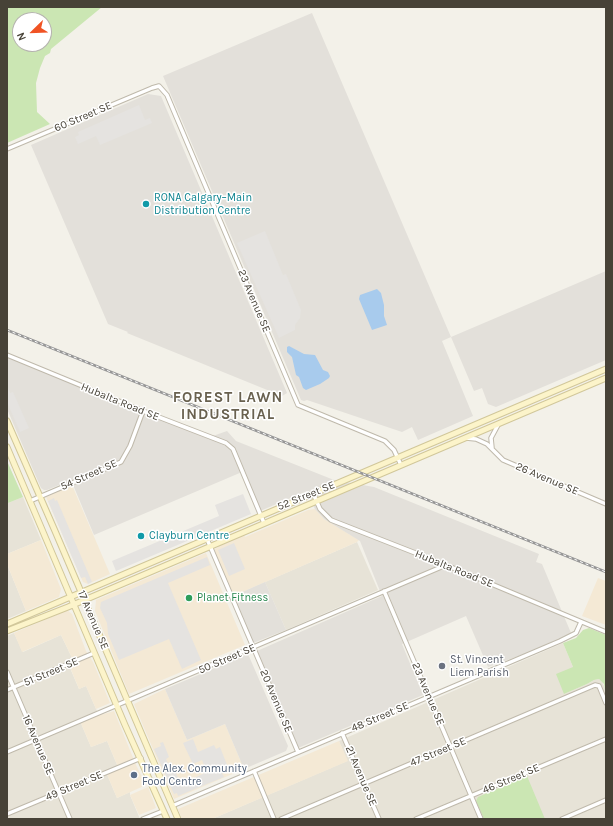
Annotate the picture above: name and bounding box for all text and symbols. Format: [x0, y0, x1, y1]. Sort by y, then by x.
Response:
north arrow [12, 12, 52, 52]
text: N [14, 30, 29, 43]
street label: 60 Street SE [52, 99, 114, 135]
place label: RONA Calgary–Main Distribution Centre [154, 191, 252, 217]
marker: RONA Calgary–Main Distribution Centre [141, 199, 151, 209]
street label: 23 Avenue SE [235, 268, 273, 334]
street label: Hubalta Road SE [79, 380, 161, 424]
district label: FOREST LAWN INDUSTRIAL [173, 389, 283, 424]
street label: 54 Street SE [59, 457, 119, 493]
street label: 26 Avenue SE [514, 460, 580, 498]
street label: 52 Street SE [275, 478, 337, 514]
place label: Clayburn Centre [149, 529, 229, 543]
marker: Clayburn Centre [136, 531, 146, 541]
street label: Hubalta Road SE [413, 547, 495, 591]
street label: 17 Avenue SE [75, 588, 111, 652]
place label: Planet Fitness [197, 591, 268, 605]
marker: Planet Fitness [184, 593, 194, 603]
street label: 50 Street SE [196, 641, 258, 677]
place label: St. Vincent Liem Parish [450, 653, 509, 679]
street label: 51 Street SE [22, 655, 80, 689]
street label: 23 Avenue SE [409, 661, 447, 727]
marker: St. Vincent Liem Parish [437, 661, 447, 671]
street label: 20 Avenue SE [257, 668, 295, 734]
street label: 48 Street SE [349, 699, 411, 735]
street label: 16 Avenue SE [19, 713, 57, 777]
street label: 47 Street SE [408, 734, 468, 770]
street label: 21 Avenue SE [342, 744, 380, 808]
street label: 46 Street SE [480, 761, 542, 797]
place label: The Alex. Community Food Centre [142, 762, 247, 788]
street label: 49 Street SE [43, 768, 105, 804]
marker: The Alex. Community Food Centre [129, 770, 139, 780]

